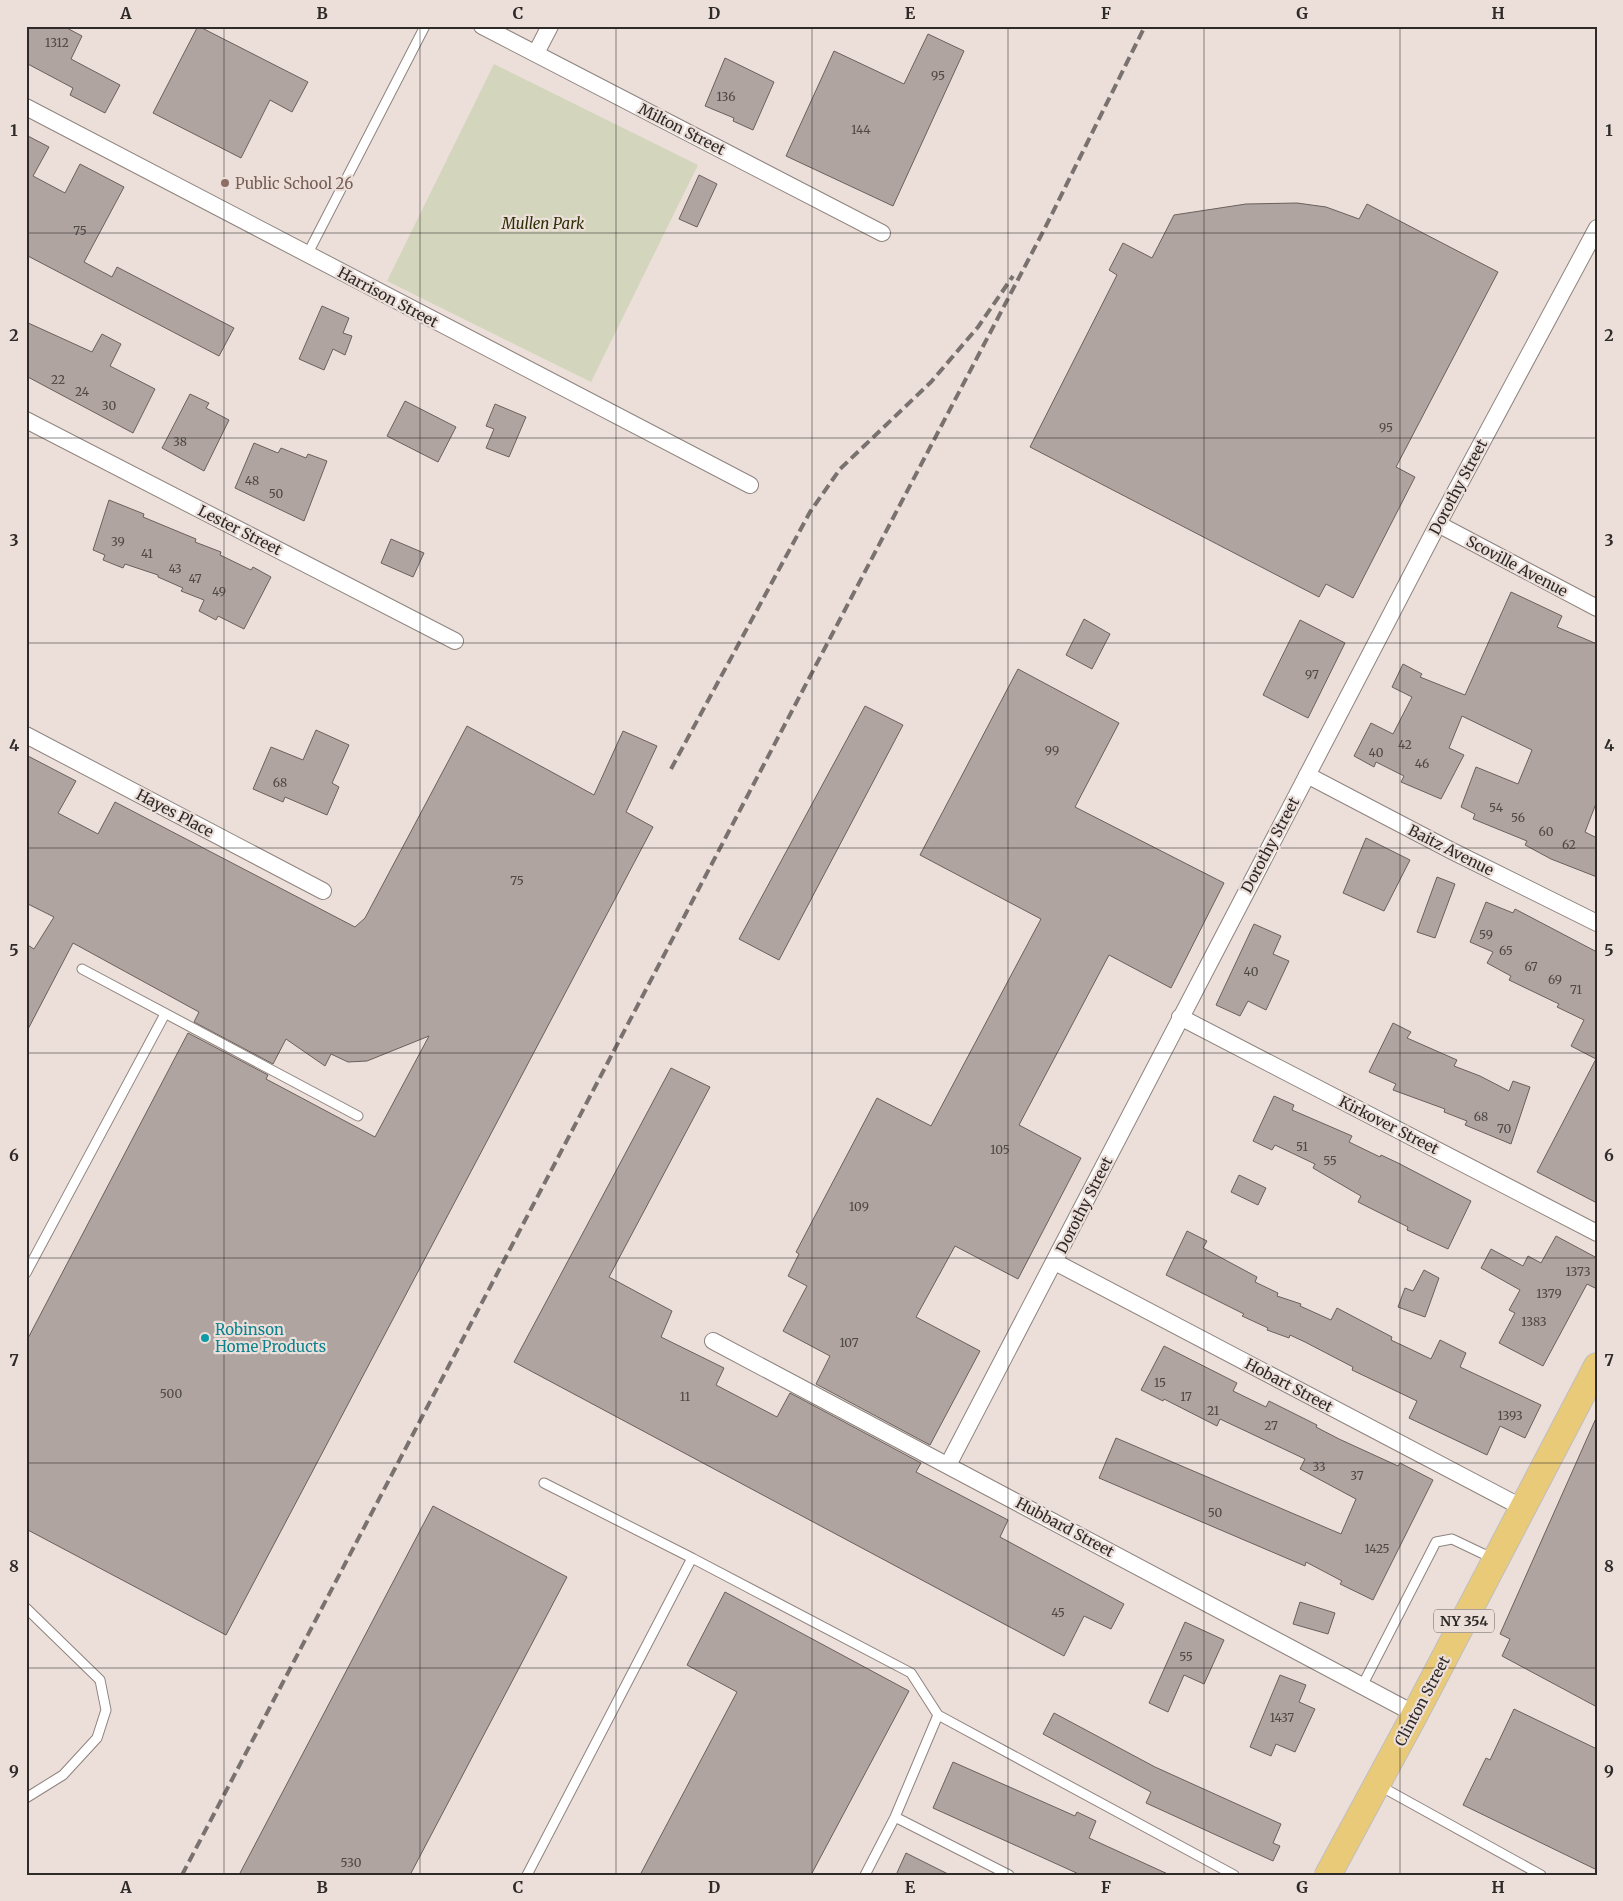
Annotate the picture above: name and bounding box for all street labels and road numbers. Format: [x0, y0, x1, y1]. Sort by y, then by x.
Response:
street label: Milton Street [635, 99, 729, 159]
street label: Harrison Street [335, 263, 442, 331]
street label: Dorothy Street [1425, 436, 1491, 538]
street label: Lester Street [195, 501, 285, 559]
street label: Scoville Avenue [1463, 531, 1571, 601]
street label: Hayes Place [133, 785, 217, 841]
street label: Dorothy Street [1237, 794, 1303, 896]
street label: Baitz Avenue [1405, 820, 1497, 880]
street label: Kirkover Street [1336, 1092, 1442, 1158]
street label: Dorothy Street [1052, 1153, 1117, 1256]
street label: Hobart Street [1242, 1354, 1336, 1416]
street label: Hubbard Street [1012, 1493, 1118, 1561]
road number: NY 354 [1434, 1610, 1494, 1632]
street label: Clinton Street [1390, 1652, 1454, 1749]

